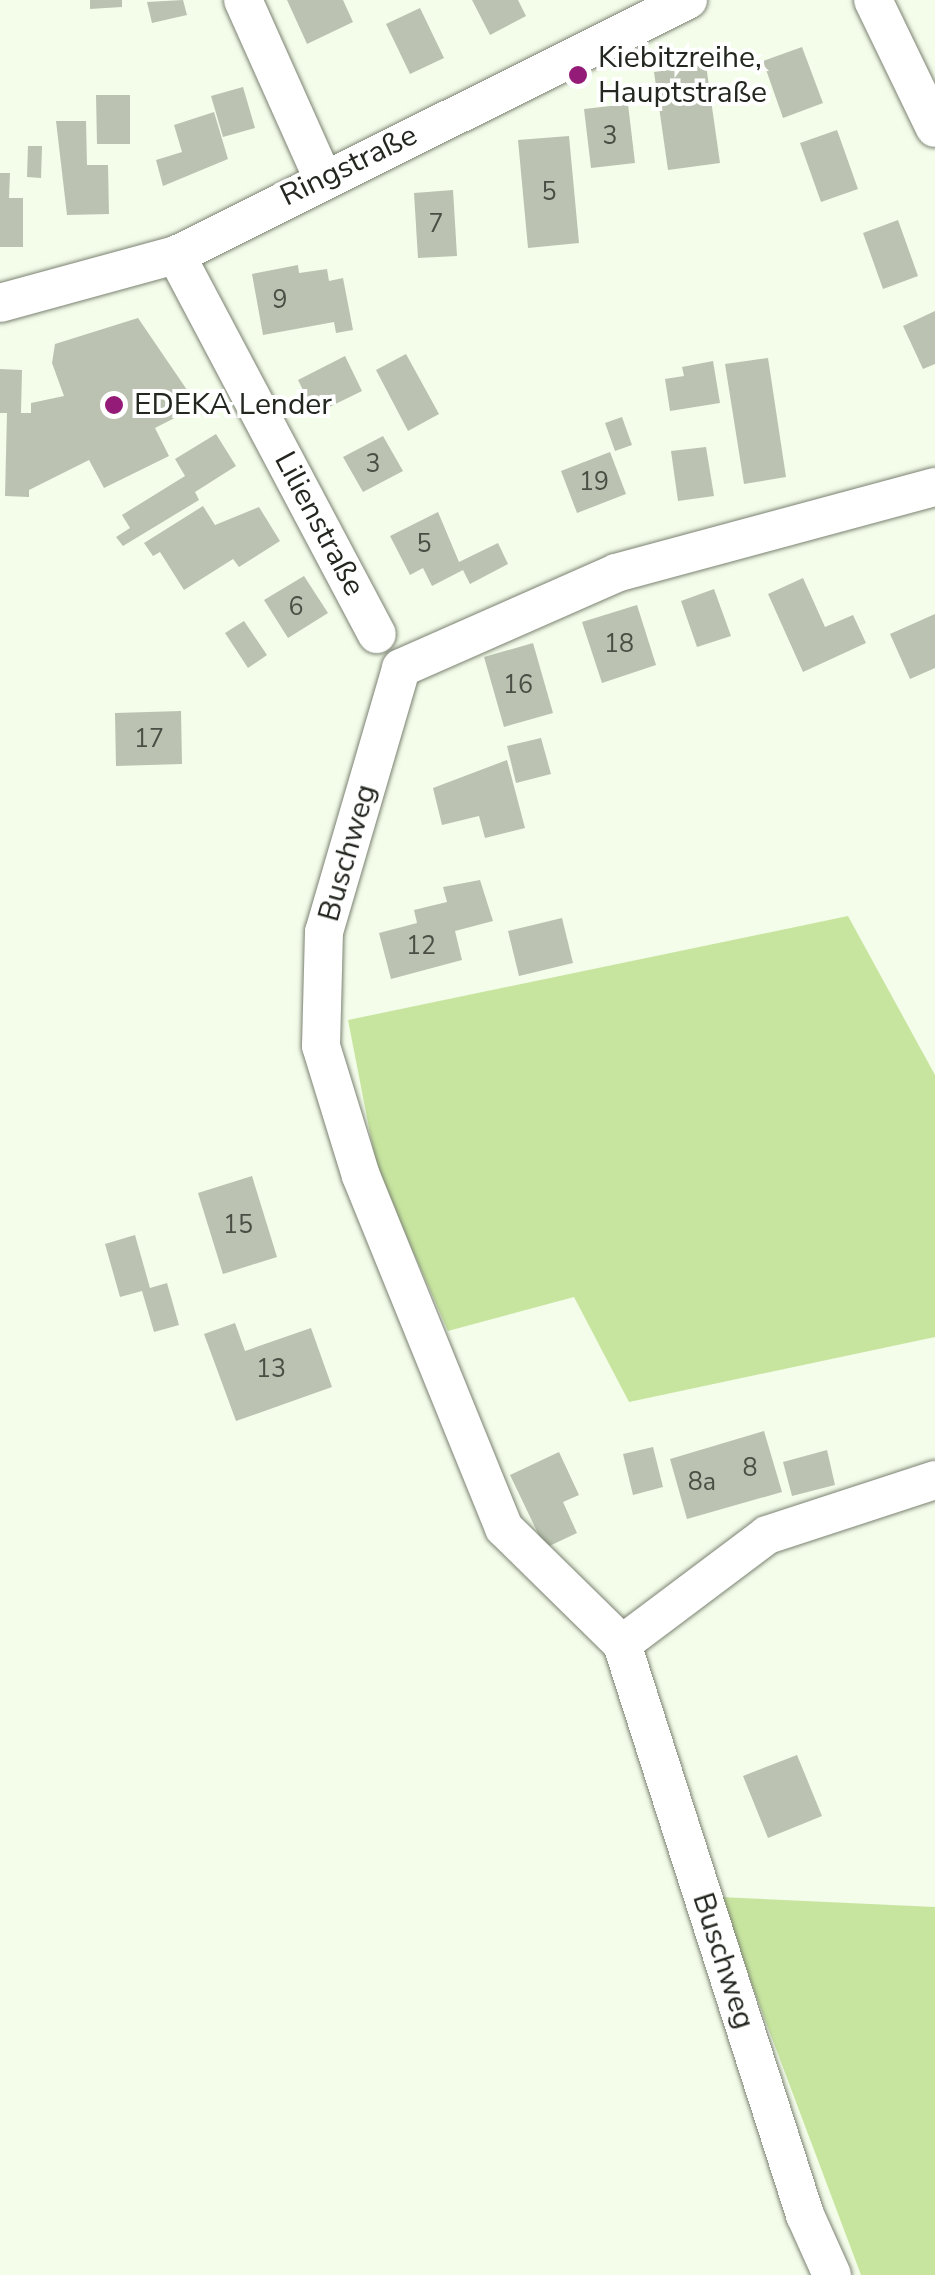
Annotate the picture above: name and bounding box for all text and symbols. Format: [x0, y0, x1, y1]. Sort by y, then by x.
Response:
place label: Kiebitzreihe, Hauptstraße [598, 40, 767, 110]
marker: Kiebitzreihe, Hauptstraße [567, 64, 589, 86]
street label: Ringstraße [275, 118, 423, 214]
house number: 3 [603, 121, 617, 151]
house number: 5 [542, 177, 556, 207]
house number: 7 [429, 209, 443, 239]
house number: 9 [273, 285, 287, 315]
place label: EDEKA Lender [134, 387, 332, 423]
marker: EDEKA Lender [103, 394, 125, 416]
street label: Lilienstraße [266, 446, 372, 602]
house number: 3 [366, 449, 380, 479]
house number: 19 [579, 467, 609, 497]
house number: 5 [417, 529, 431, 559]
house number: 6 [289, 592, 303, 622]
house number: 18 [604, 629, 634, 659]
house number: 16 [503, 670, 533, 700]
house number: 17 [134, 724, 164, 754]
street label: Buschweg [311, 780, 385, 926]
house number: 12 [406, 931, 436, 961]
house number: 15 [223, 1210, 253, 1240]
house number: 13 [256, 1354, 286, 1384]
house number: 8 [743, 1453, 757, 1483]
house number: 8a [688, 1467, 716, 1497]
street label: Buschweg [684, 1888, 762, 2034]

